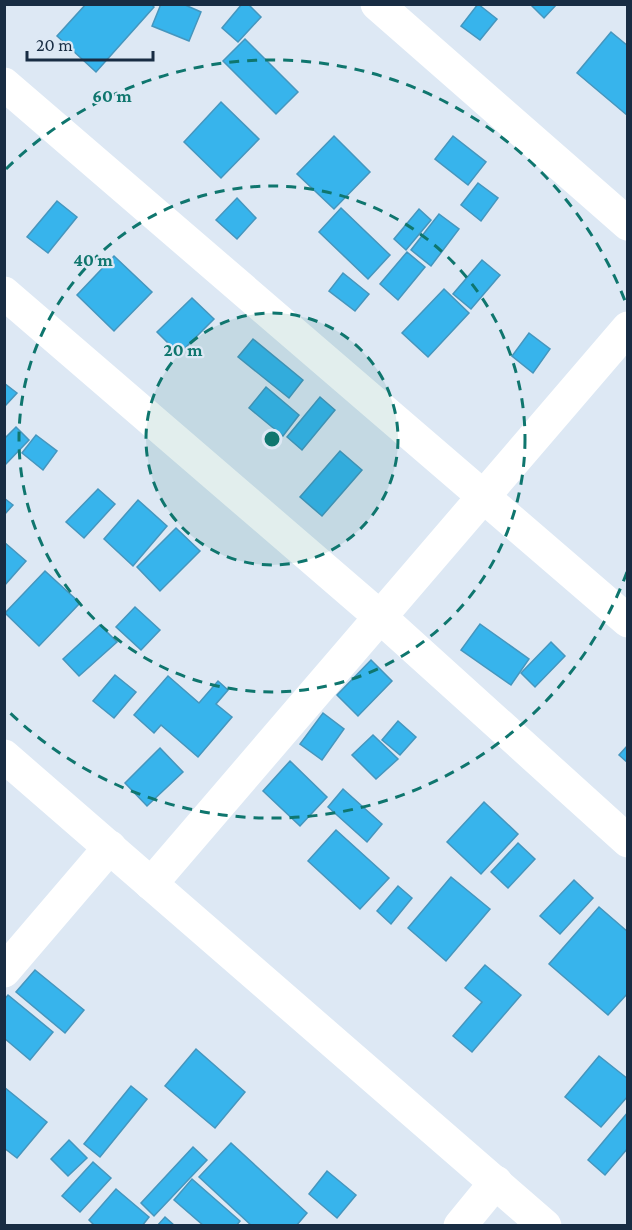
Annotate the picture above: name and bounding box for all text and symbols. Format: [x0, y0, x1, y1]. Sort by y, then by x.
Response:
scale bar [27, 24, 153, 62]
text: 20 m [36, 35, 73, 55]
text: 60 m [92, 86, 132, 106]
text: 40 m [73, 250, 113, 270]
text: 20 m [164, 340, 203, 360]
centre of rings [262, 429, 282, 449]

